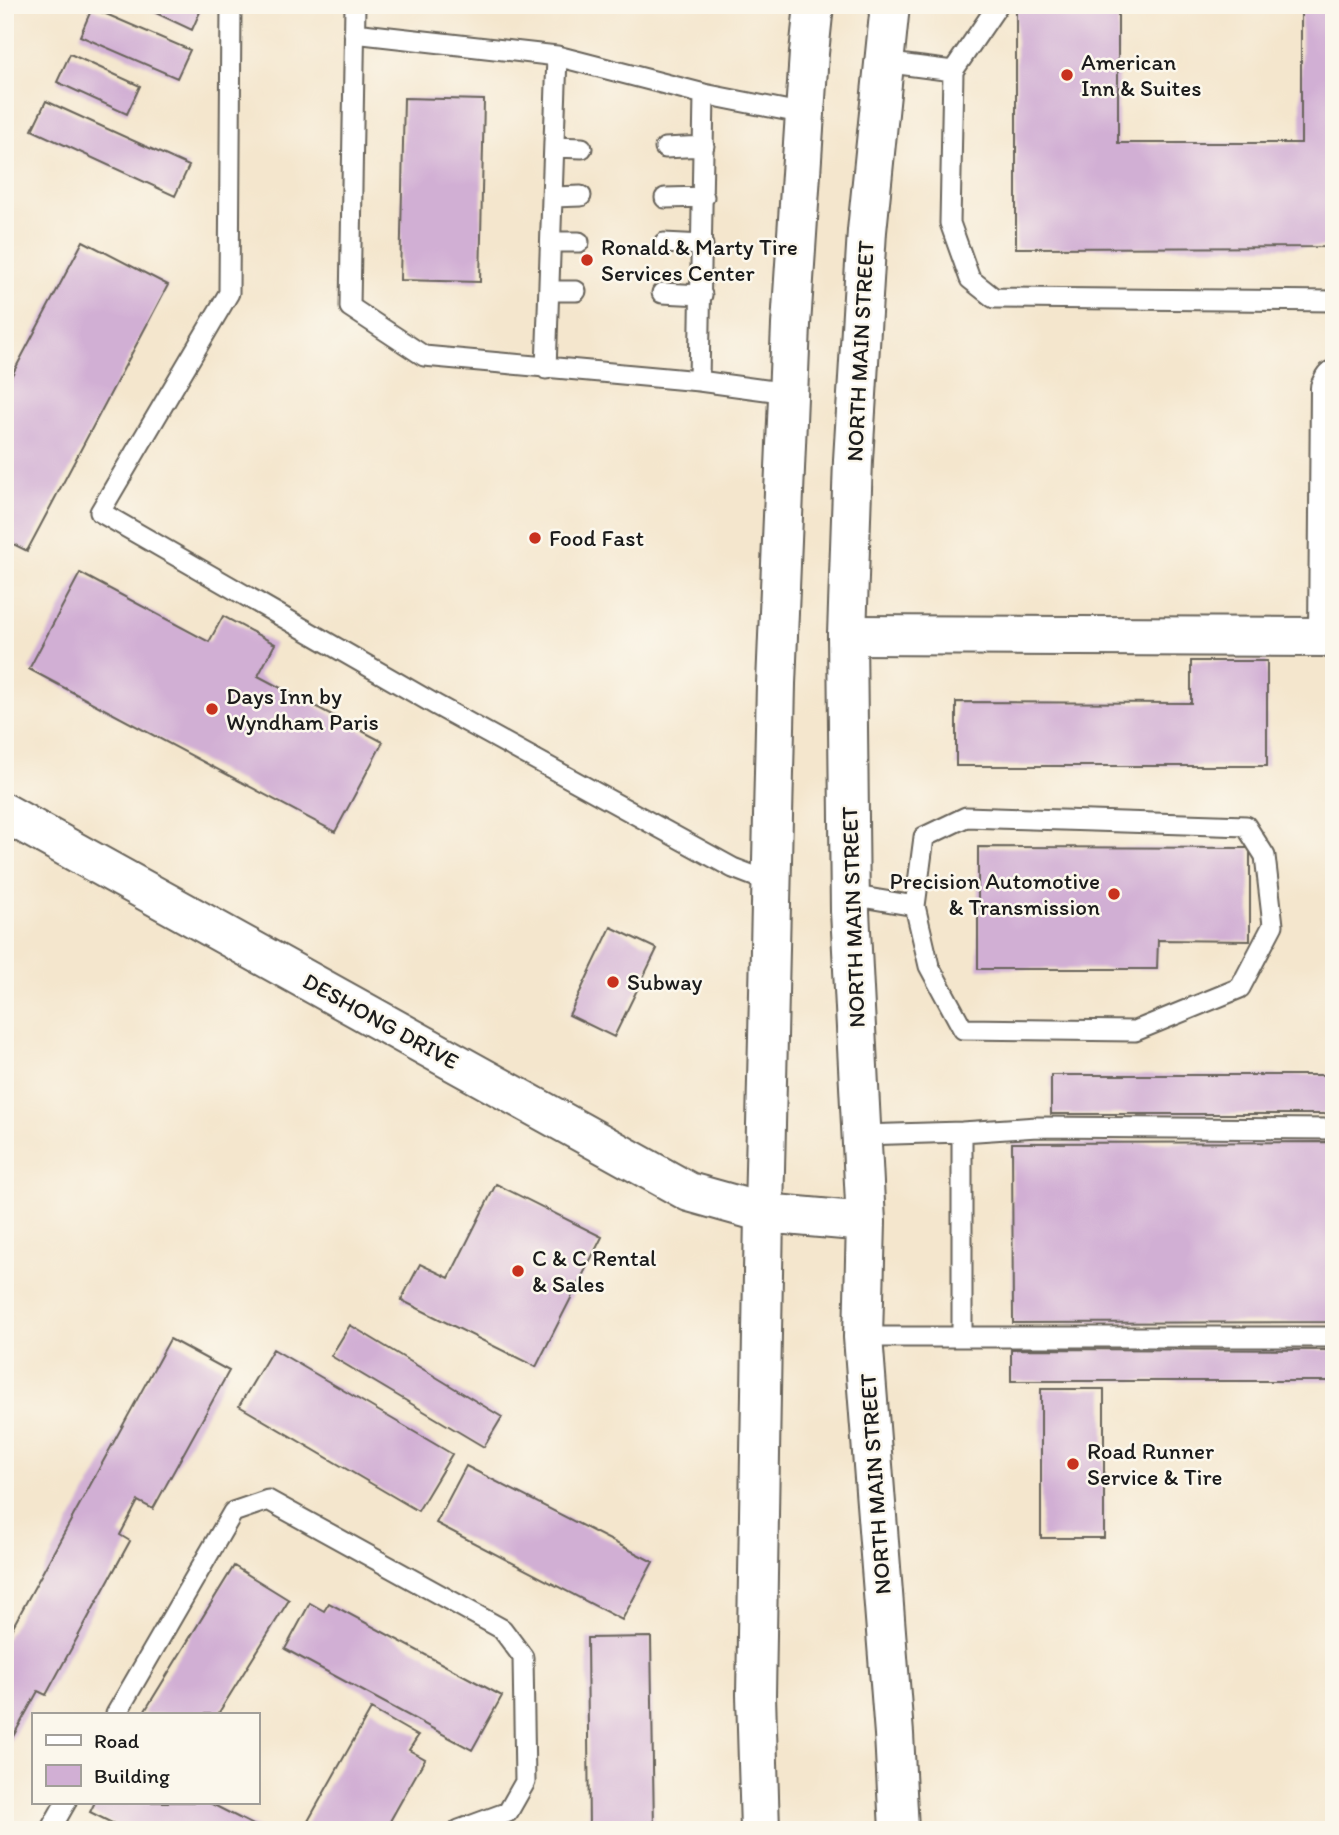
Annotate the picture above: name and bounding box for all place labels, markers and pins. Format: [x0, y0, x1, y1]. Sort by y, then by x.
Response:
place label: American Inn & Suites [1081, 48, 1202, 102]
marker: American Inn & Suites [1059, 67, 1075, 83]
place label: Ronald & Marty Tire Services Center [601, 233, 798, 287]
marker: Ronald & Marty Tire Services Center [579, 252, 595, 268]
place label: Food Fast [549, 524, 644, 552]
marker: Food Fast [527, 530, 543, 546]
place label: Days Inn by Wyndham Paris [226, 682, 379, 736]
marker: Days Inn by Wyndham Paris [204, 701, 220, 717]
place label: Precision Automotive & Transmission [889, 867, 1100, 921]
marker: Precision Automotive & Transmission [1106, 886, 1122, 902]
place label: Subway [627, 968, 703, 996]
marker: Subway [605, 974, 621, 990]
place label: C & C Rental & Sales [532, 1244, 657, 1298]
marker: C & C Rental & Sales [510, 1263, 526, 1279]
place label: Road Runner Service & Tire [1087, 1437, 1223, 1491]
marker: Road Runner Service & Tire [1065, 1456, 1081, 1472]

